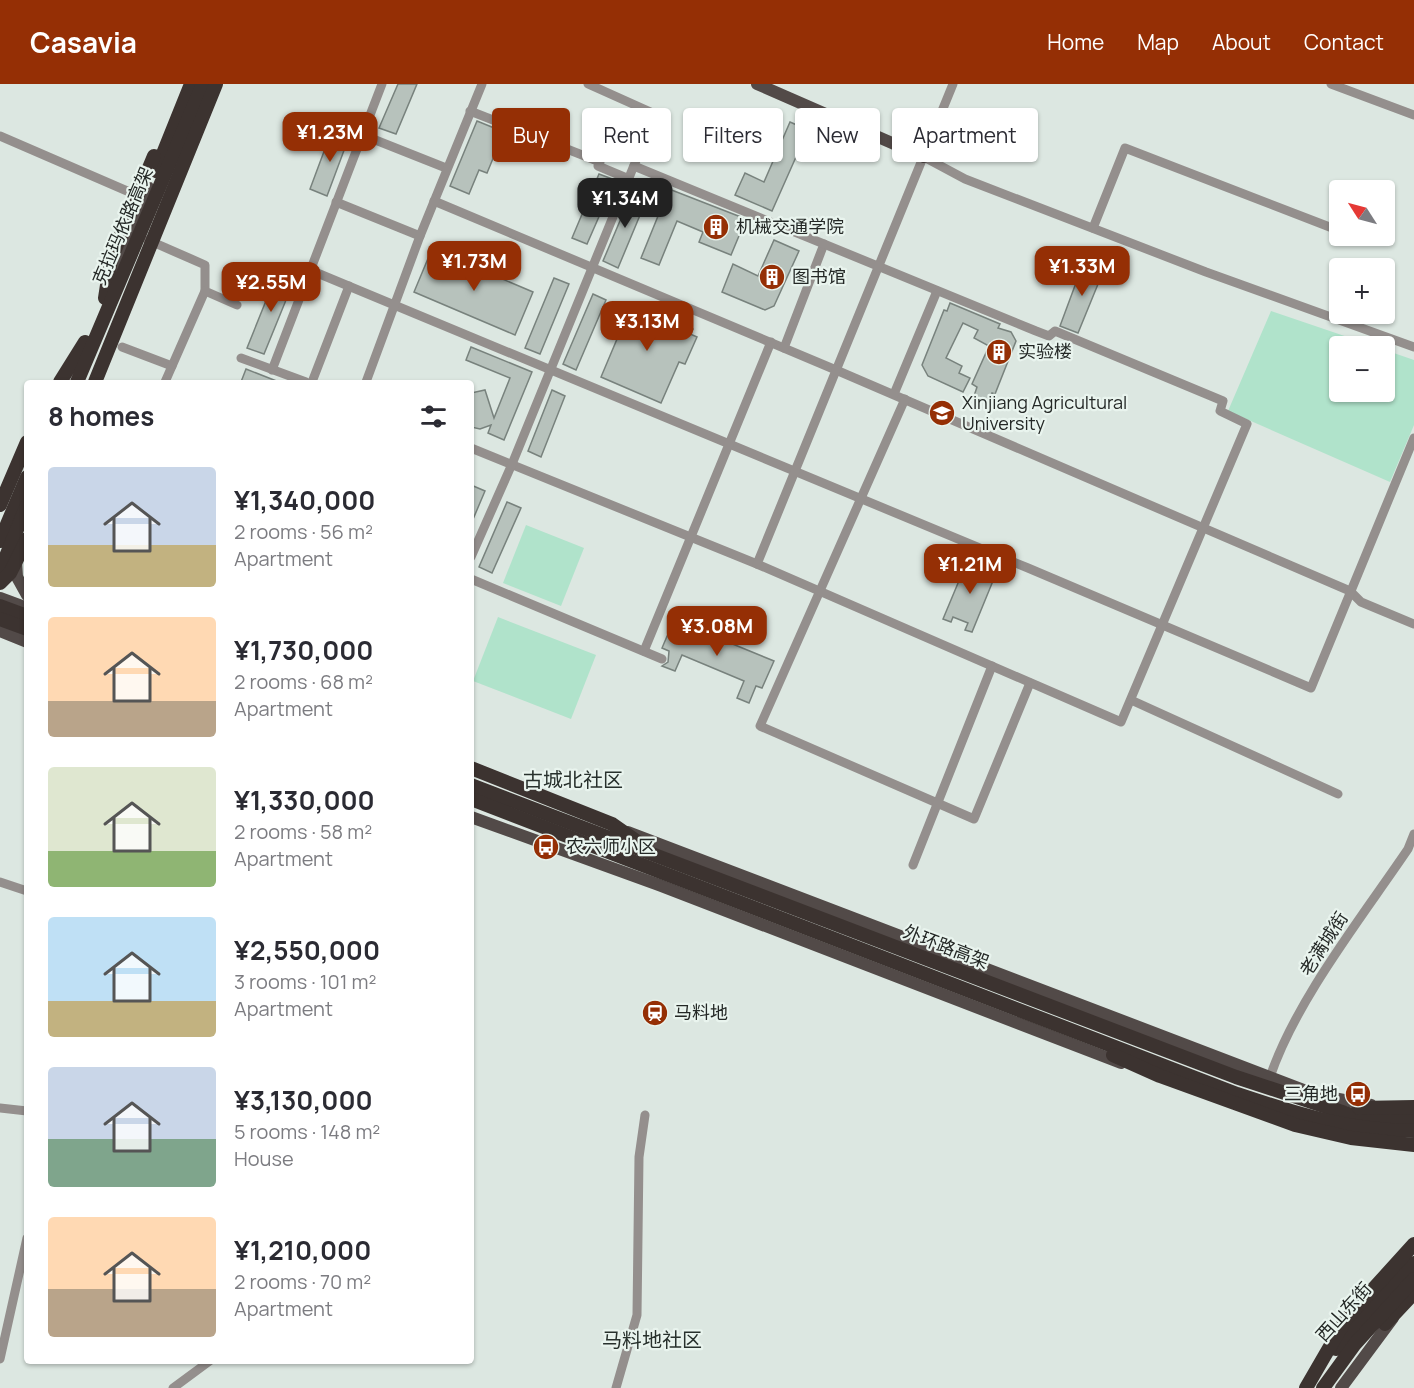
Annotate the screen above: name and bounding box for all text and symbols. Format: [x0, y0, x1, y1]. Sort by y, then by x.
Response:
text: Casavia [30, 23, 137, 61]
text: Home [1047, 28, 1104, 56]
text: Map [1137, 28, 1179, 56]
text: About [1212, 28, 1271, 56]
text: Contact [1304, 28, 1384, 56]
chip: Buy [492, 108, 570, 162]
chip: Rent [582, 108, 671, 162]
chip: Filters [683, 108, 783, 162]
chip: New [795, 108, 880, 162]
chip: Apartment [892, 108, 1038, 162]
pin: ¥1.23M [281, 112, 379, 163]
text: ¥1.23M [297, 118, 363, 145]
street label: 克拉玛依路高架 [86, 163, 158, 288]
pin: ¥1.34M [576, 178, 674, 229]
north arrow [1329, 180, 1395, 246]
map controls [1329, 180, 1395, 402]
text: ¥1.34M [591, 184, 659, 211]
building icon: 机械交通学院 [701, 212, 731, 242]
place label: 机械交通学院 [736, 214, 844, 238]
pin: ¥1.73M [425, 241, 523, 292]
pin: ¥1.33M [1033, 246, 1131, 297]
text: ¥1.73M [441, 247, 507, 274]
text: ¥1.33M [1049, 252, 1115, 279]
button: + [1329, 258, 1395, 324]
pin: ¥2.55M [222, 262, 320, 313]
building icon: 图书馆 [757, 262, 787, 292]
place label: 图书馆 [792, 264, 846, 288]
text: ¥2.55M [236, 268, 306, 295]
pin: ¥3.13M [598, 301, 696, 352]
text: ¥3.13M [614, 307, 680, 334]
button: − [1329, 336, 1395, 402]
building icon: 实验楼 [984, 337, 1014, 367]
place label: 实验楼 [1018, 339, 1072, 363]
place label: Xinjiang Agricultural University [962, 390, 1127, 435]
text: 8 homes [48, 398, 154, 434]
school or university icon: Xinjiang Agricultural University [927, 398, 957, 428]
icon: filters [417, 400, 450, 433]
text: ¥1,340,000 [234, 482, 375, 518]
icon: home [96, 491, 168, 563]
text: 2 rooms · 56 m² [234, 518, 373, 545]
pin: ¥1.21M [921, 544, 1019, 595]
text: Apartment [234, 545, 333, 572]
text: ¥1.21M [938, 550, 1002, 577]
pin: ¥3.08M [668, 606, 766, 657]
text: ¥3.08M [681, 612, 753, 639]
text: ¥1,730,000 [234, 632, 373, 668]
icon: home [96, 641, 168, 713]
text: 2 rooms · 68 m² [234, 668, 373, 695]
text: Apartment [234, 695, 333, 722]
district label: 古城北社区 [523, 766, 623, 793]
text: ¥1,330,000 [234, 782, 375, 818]
icon: home [96, 791, 168, 863]
text: 2 rooms · 58 m² [234, 818, 372, 845]
bus stop icon: 农六师小区 [531, 832, 561, 862]
place label: 农六师小区 [566, 834, 656, 858]
text: Apartment [234, 845, 333, 872]
street label: 老满城街 [1293, 907, 1353, 980]
street label: 外环路高架 [900, 919, 993, 973]
text: ¥2,550,000 [234, 932, 380, 968]
icon: home [96, 941, 168, 1013]
text: 3 rooms · 101 m² [234, 968, 376, 995]
text: Apartment [234, 995, 333, 1022]
station icon: 马料地 [640, 998, 670, 1028]
place label: 马料地 [674, 1000, 728, 1024]
bus stop icon: 三角地 [1343, 1079, 1373, 1109]
place label: 三角地 [1284, 1081, 1338, 1105]
text: ¥3,130,000 [234, 1082, 373, 1118]
icon: home [96, 1091, 168, 1163]
text: 5 rooms · 148 m² [234, 1118, 380, 1145]
text: House [234, 1145, 294, 1172]
text: ¥1,210,000 [234, 1232, 371, 1268]
icon: home [96, 1241, 168, 1313]
text: 2 rooms · 70 m² [234, 1268, 371, 1295]
street label: 西山东街 [1310, 1277, 1376, 1346]
text: Apartment [234, 1295, 333, 1322]
district label: 马料地社区 [602, 1326, 702, 1353]

